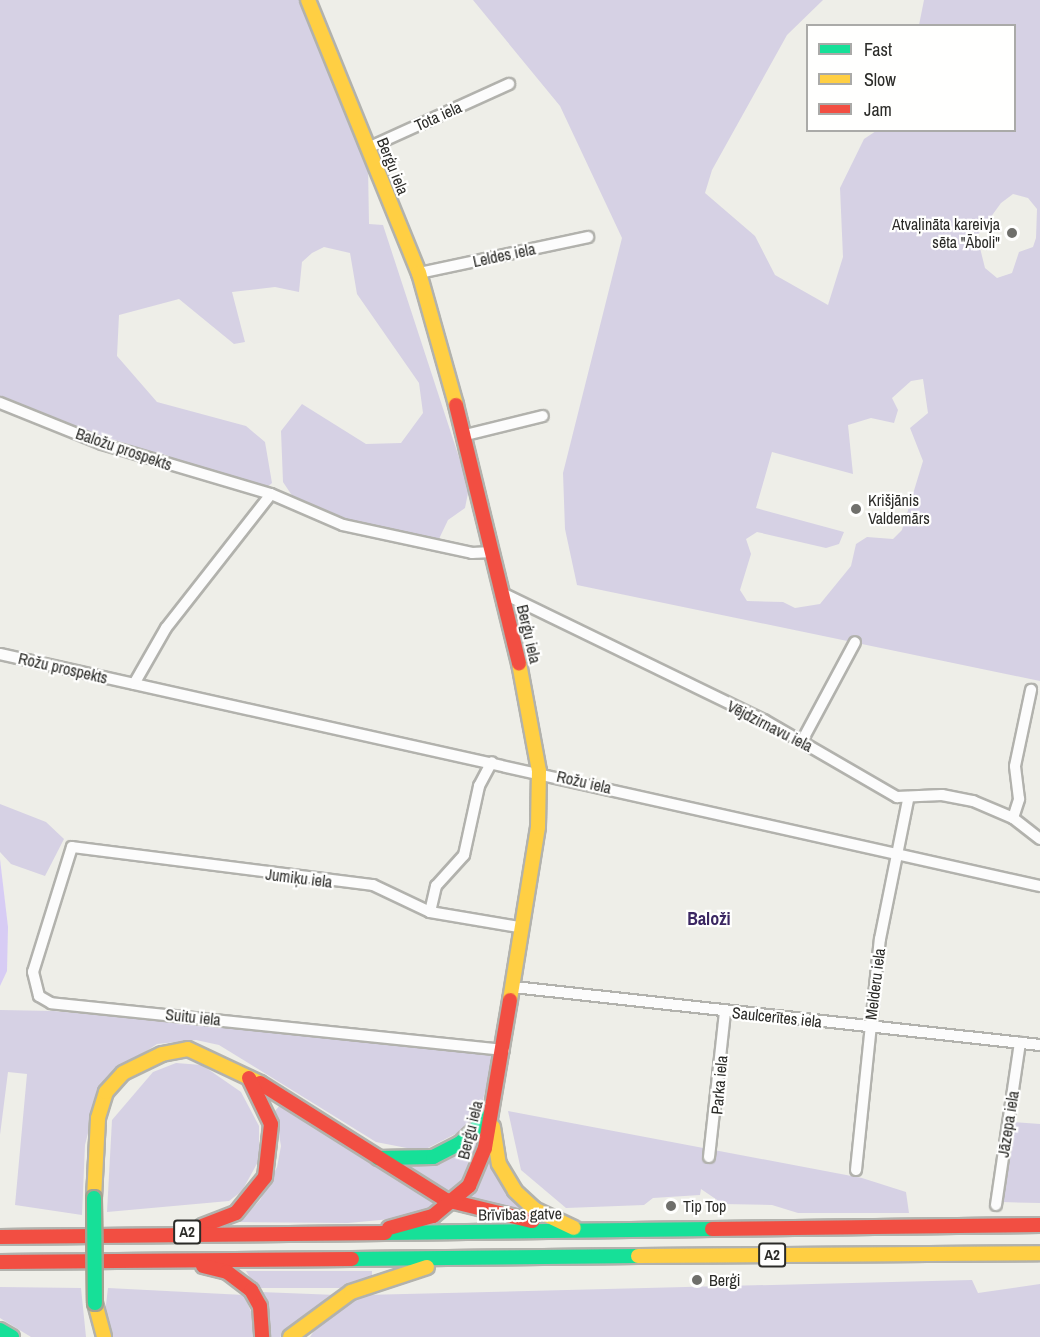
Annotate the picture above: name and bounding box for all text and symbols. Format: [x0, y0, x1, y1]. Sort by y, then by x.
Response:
legend [806, 24, 1016, 132]
text: Fast [864, 37, 892, 62]
text: Slow [864, 67, 896, 92]
street label: Tota iela [411, 97, 465, 135]
text: Jam [864, 97, 892, 122]
street label: Berģu iela [373, 135, 413, 197]
place label: Atvaļināta kareivja sēta "Āboli" [892, 214, 1000, 252]
marker: Atvaļināta kareivja sēta "Āboli" [1005, 226, 1019, 240]
street label: Leldes iela [471, 239, 537, 271]
street label: Baložu prospekts [73, 424, 175, 474]
place label: Krišjānis Valdemārs [868, 490, 930, 528]
marker: Krišjānis Valdemārs [849, 502, 863, 516]
street label: Berģu iela [513, 603, 545, 665]
street label: Rožu prospekts [16, 648, 110, 688]
street label: Vējdzirnavu iela [724, 696, 816, 756]
street label: Rožu iela [555, 766, 613, 798]
street label: Jumiķu iela [265, 864, 333, 892]
district label: Baloži [687, 908, 731, 930]
street label: Melderu iela [861, 947, 889, 1021]
street label: Saulcerītes iela [731, 1003, 823, 1031]
street label: Suitu iela [164, 1005, 222, 1029]
street label: Parka iela [707, 1055, 731, 1115]
street label: Jāzepa iela [993, 1089, 1023, 1159]
street label: Berģu iela [453, 1099, 487, 1161]
place label: Tip Top [683, 1196, 726, 1216]
marker: Tip Top [664, 1199, 678, 1213]
street label: Brīvības gatve [478, 1204, 562, 1224]
road number: A2 [172, 1220, 202, 1244]
road number: A2 [757, 1243, 787, 1267]
place label: Berģi [709, 1270, 740, 1290]
marker: Berģi [690, 1273, 704, 1287]

